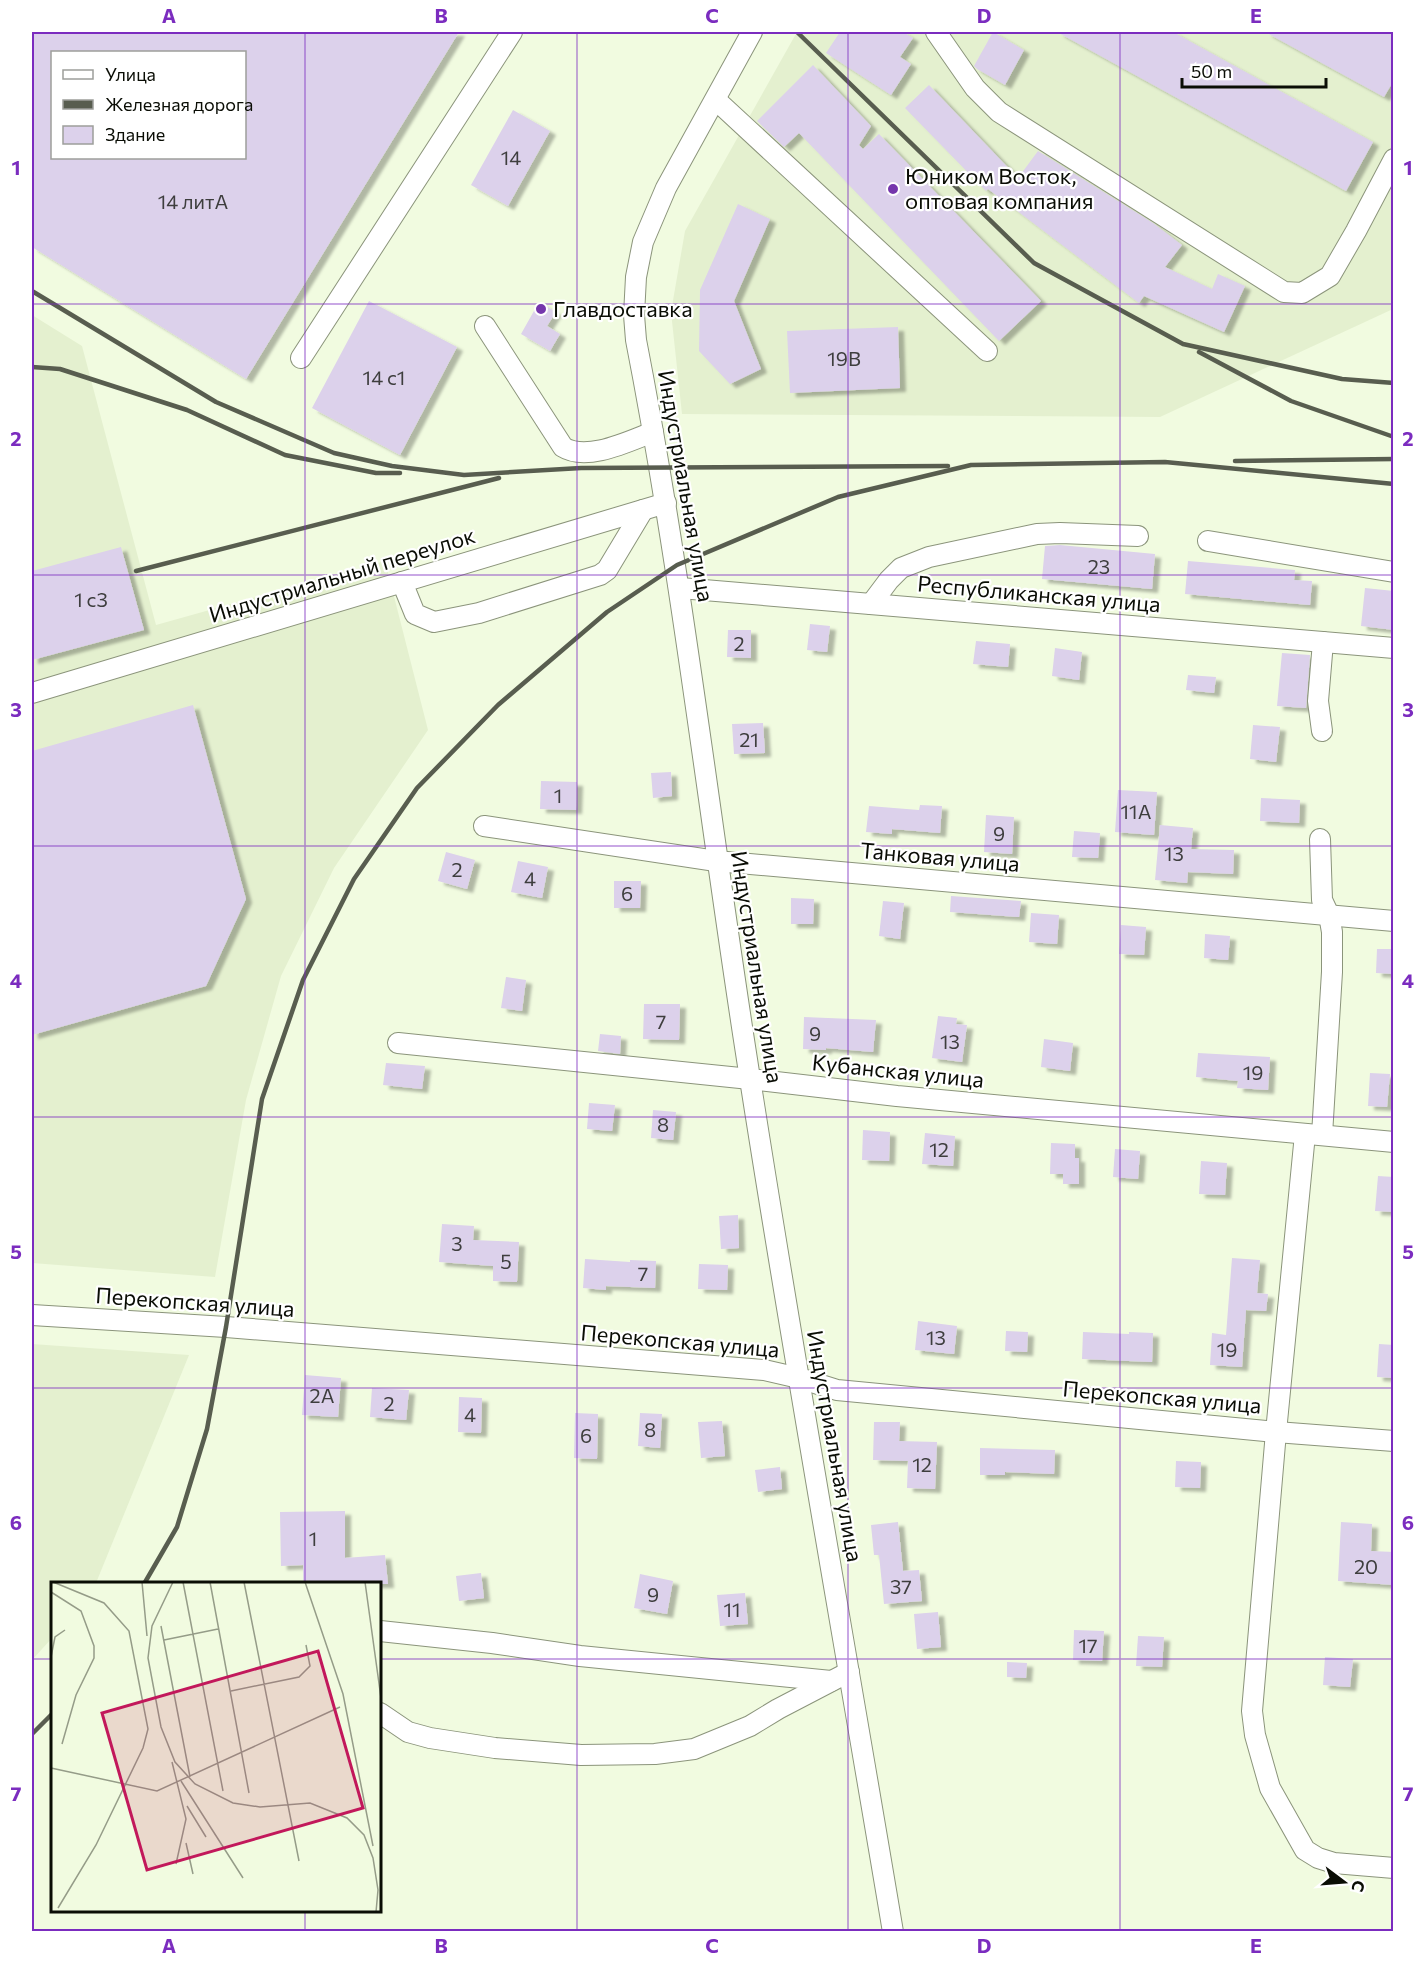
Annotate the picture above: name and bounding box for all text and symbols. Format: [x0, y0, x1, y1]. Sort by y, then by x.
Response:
text: A [162, 3, 176, 27]
text: B [434, 3, 448, 27]
text: C [705, 3, 719, 27]
text: D [977, 3, 991, 27]
text: E [1250, 3, 1262, 27]
legend [51, 51, 246, 159]
scale bar [1182, 51, 1326, 89]
text: 50 m [1191, 60, 1232, 82]
text: Улица [105, 63, 156, 85]
text: Железная дорога [105, 93, 253, 115]
text: Здание [105, 123, 165, 145]
house number: 14 [501, 145, 521, 169]
text: 1 [11, 155, 21, 179]
text: 1 [1403, 155, 1413, 179]
place label: Юником Восток, оптовая компания [905, 162, 1094, 214]
marker: Юником Восток, оптовая компания [886, 182, 900, 196]
house number: 14 литА [158, 189, 228, 213]
place label: Главдоставка [553, 295, 693, 322]
marker: Главдоставка [534, 302, 548, 316]
house number: 19В [827, 346, 861, 370]
house number: 14 с1 [363, 365, 405, 389]
street label: Индустриальная улица [653, 368, 720, 604]
text: 2 [10, 426, 22, 450]
text: 2 [1402, 426, 1414, 450]
street label: Индустриальный переулок [206, 521, 478, 628]
house number: 23 [1088, 554, 1110, 578]
street label: Республиканская улица [916, 569, 1162, 618]
house number: 1 с3 [74, 587, 108, 611]
house number: 2 [733, 631, 745, 655]
text: 3 [10, 697, 22, 721]
text: 3 [1402, 697, 1414, 721]
house number: 21 [739, 727, 759, 751]
house number: 1 [554, 783, 562, 807]
house number: 11А [1121, 799, 1152, 823]
house number: 9 [993, 821, 1005, 845]
street label: Танковая улица [859, 836, 1021, 877]
house number: 13 [1164, 841, 1184, 865]
street label: Индустриальная улица [726, 849, 789, 1085]
house number: 2 [451, 857, 463, 881]
house number: 4 [524, 866, 536, 890]
house number: 6 [621, 881, 633, 905]
text: 4 [10, 968, 22, 992]
text: 4 [1402, 968, 1414, 992]
house number: 7 [656, 1009, 666, 1033]
house number: 9 [809, 1021, 821, 1045]
house number: 13 [940, 1029, 960, 1053]
street label: Кубанская улица [811, 1048, 985, 1093]
house number: 19 [1243, 1060, 1263, 1084]
house number: 8 [657, 1112, 669, 1136]
house number: 12 [929, 1137, 949, 1161]
house number: 3 [451, 1231, 463, 1255]
text: 5 [10, 1239, 22, 1263]
text: 5 [1402, 1239, 1414, 1263]
house number: 5 [500, 1249, 512, 1273]
house number: 7 [638, 1261, 648, 1285]
street label: Перекопская улица [95, 1281, 295, 1322]
street label: Перекопская улица [580, 1318, 781, 1363]
house number: 13 [926, 1325, 946, 1349]
street label: Индустриальная улица [802, 1328, 869, 1564]
house number: 19 [1217, 1337, 1237, 1361]
street label: Перекопская улица [1062, 1374, 1263, 1419]
house number: 2А [310, 1383, 335, 1407]
house number: 2 [383, 1391, 395, 1415]
house number: 4 [464, 1402, 476, 1426]
house number: 8 [644, 1417, 656, 1441]
house number: 6 [580, 1423, 592, 1447]
house number: 12 [912, 1452, 932, 1476]
text: 6 [10, 1510, 22, 1534]
text: 6 [1402, 1510, 1414, 1534]
house number: 1 [309, 1526, 317, 1550]
house number: 20 [1354, 1554, 1378, 1578]
house number: 37 [890, 1574, 912, 1598]
inset map [51, 1582, 381, 1912]
house number: 9 [647, 1582, 659, 1606]
house number: 11 [723, 1597, 741, 1621]
house number: 17 [1078, 1633, 1098, 1657]
text: 7 [11, 1781, 22, 1805]
text: 7 [1403, 1781, 1414, 1805]
north arrow [1314, 1852, 1374, 1912]
text: С [1348, 1878, 1370, 1894]
text: A [162, 1933, 176, 1957]
text: B [434, 1933, 448, 1957]
text: C [705, 1933, 719, 1957]
text: D [977, 1933, 991, 1957]
text: E [1250, 1933, 1262, 1957]

